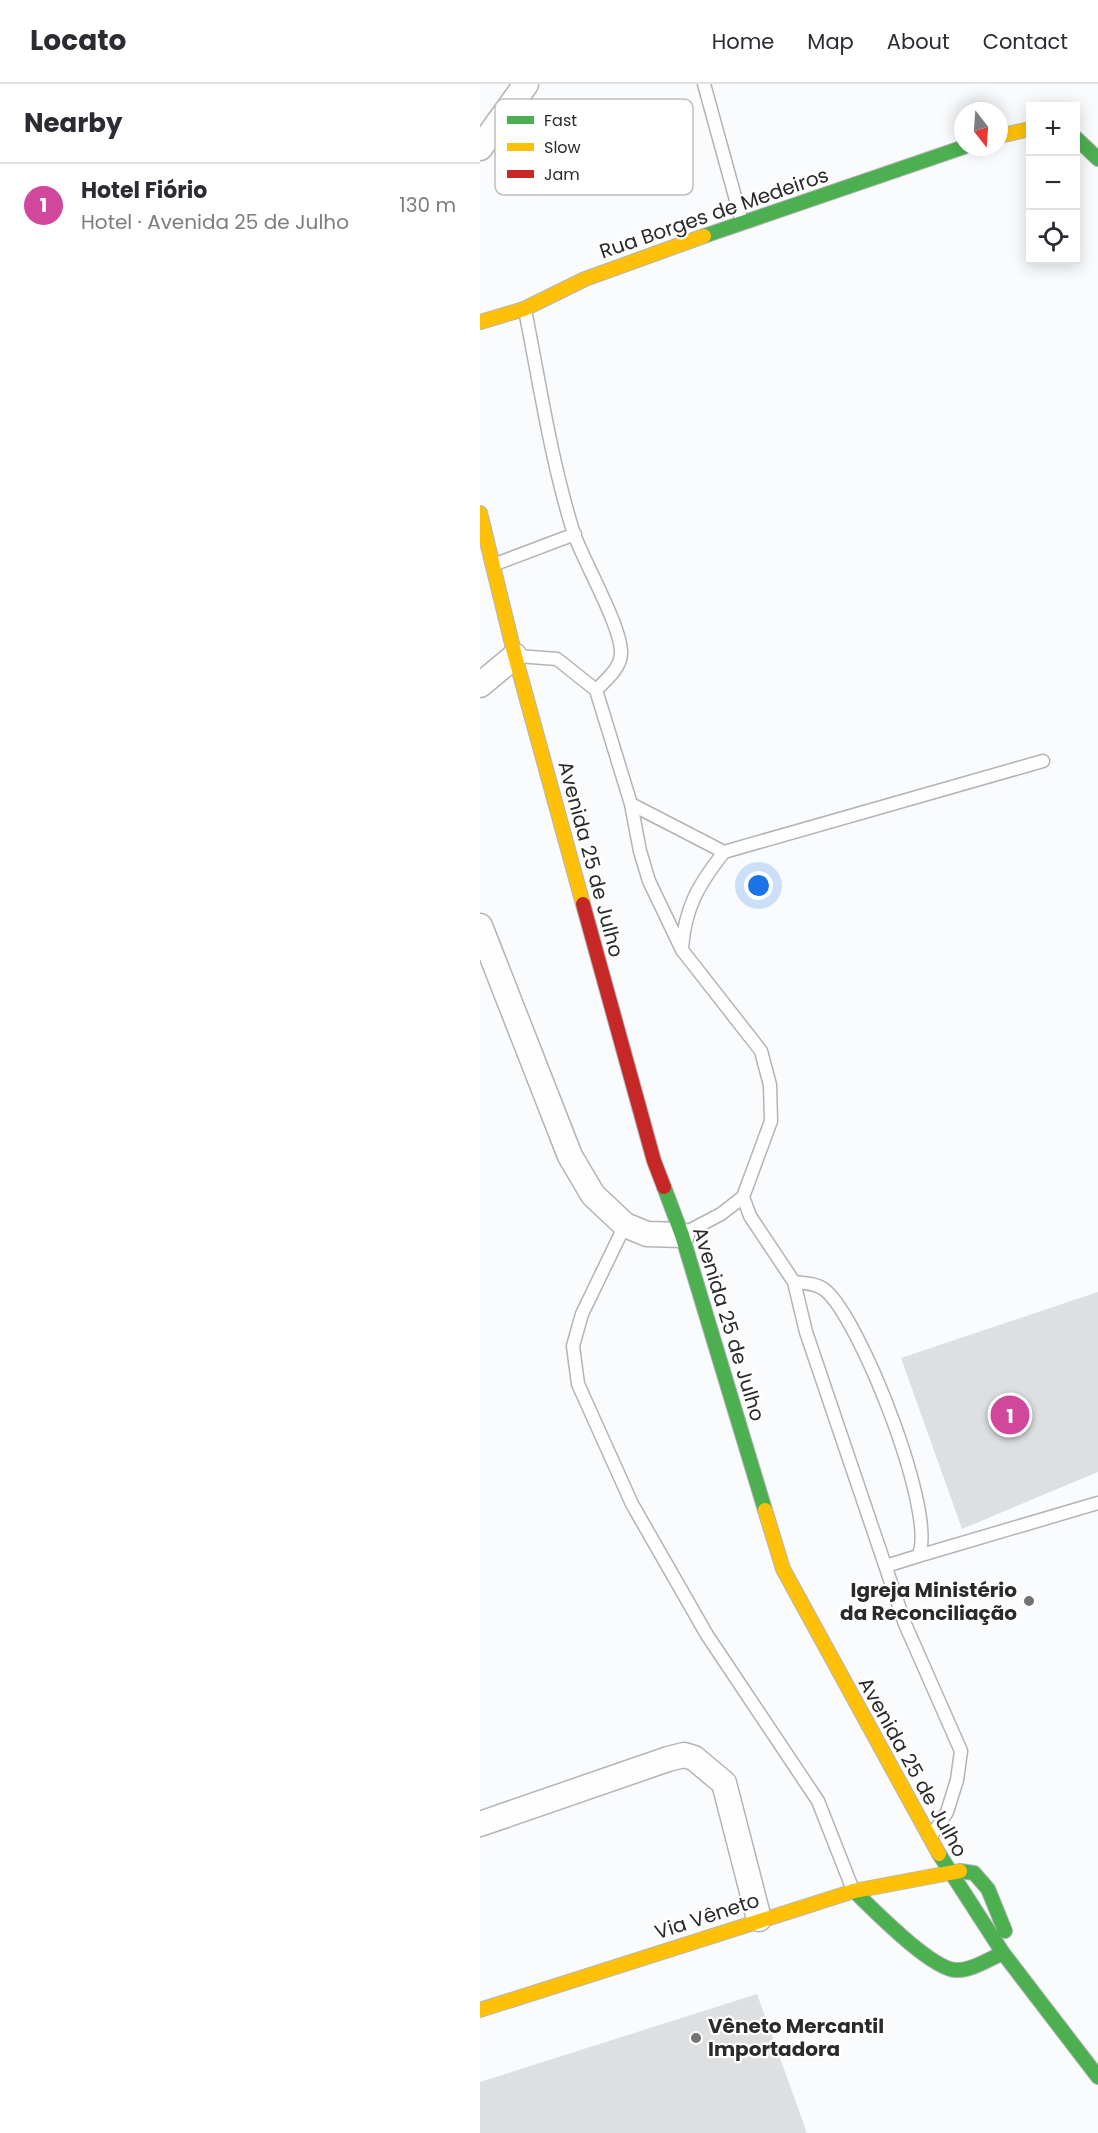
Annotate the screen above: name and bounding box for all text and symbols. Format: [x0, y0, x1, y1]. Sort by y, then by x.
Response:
text: Locato [30, 21, 126, 60]
text: Home [712, 27, 774, 56]
text: Map [807, 27, 854, 56]
text: About [887, 27, 950, 56]
text: Contact [983, 27, 1068, 56]
legend [495, 99, 693, 195]
north arrow [954, 102, 1008, 156]
map controls [1026, 102, 1080, 264]
button: + [1026, 102, 1080, 156]
text: Nearby [24, 105, 122, 141]
text: Fast [544, 109, 577, 132]
text: Slow [544, 136, 581, 159]
button: − [1026, 156, 1080, 210]
street label: Rua Borges de Medeiros [596, 161, 832, 265]
text: Jam [544, 163, 580, 186]
text: Hotel Fiório [81, 175, 207, 206]
text: 1 [40, 191, 47, 219]
text: 130 m [399, 191, 456, 219]
text: Hotel · Avenida 25 de Julho [81, 208, 349, 236]
button: locate [1026, 210, 1080, 264]
street label: Avenida 25 de Julho [551, 758, 631, 960]
your location [744, 871, 773, 900]
street label: Avenida 25 de Julho [686, 1223, 772, 1425]
pin: 1 [990, 1392, 1030, 1438]
place label: Igreja Ministério da Reconciliação [840, 1576, 1017, 1627]
marker: Igreja Ministério da Reconciliação [1022, 1594, 1036, 1608]
street label: Avenida 25 de Julho [852, 1672, 974, 1862]
street label: Via Vêneto [651, 1886, 763, 1946]
place label: Vêneto Mercantil Importadora [708, 2012, 884, 2063]
marker: Vêneto Mercantil Importadora [689, 2031, 703, 2045]

